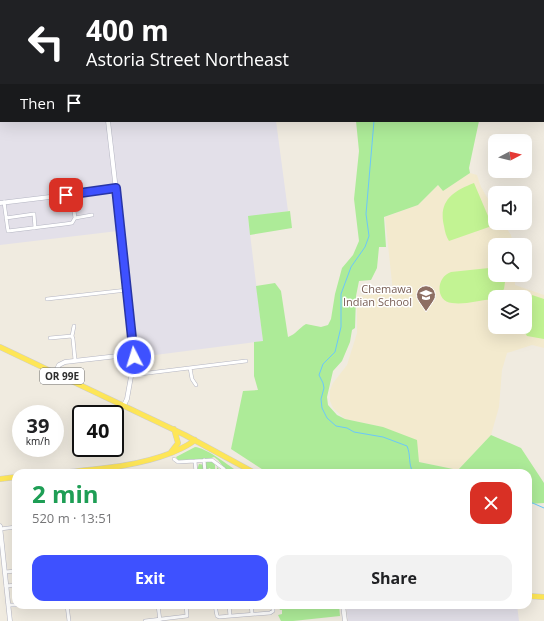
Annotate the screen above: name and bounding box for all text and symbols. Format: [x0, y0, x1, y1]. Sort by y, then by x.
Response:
text: 400 m [86, 11, 169, 49]
icon: left [20, 16, 72, 68]
text: Astoria Street Northeast [86, 47, 289, 71]
icon: arrive [63, 92, 85, 114]
text: Then [20, 93, 55, 113]
north arrow [488, 134, 532, 178]
map controls [488, 134, 532, 334]
pin [49, 178, 83, 212]
icon: arrive [55, 184, 77, 206]
button: sound [488, 186, 532, 230]
button: search [488, 238, 532, 282]
place label: Chemawa Indian School [343, 281, 412, 309]
school or university icon: Chemawa Indian School [415, 284, 437, 312]
button: layers [488, 290, 532, 334]
position arrow [113, 336, 155, 378]
road number: OR 99E [40, 368, 84, 384]
speed limit sign: 40 [72, 405, 124, 457]
text: 39 [27, 412, 49, 439]
text: km/h [26, 434, 50, 448]
text: 2 min [32, 477, 99, 510]
button: close [470, 482, 512, 524]
text: 520 m · 13:51 [32, 509, 113, 527]
button: Exit [32, 555, 268, 601]
button: Share [276, 555, 512, 601]

